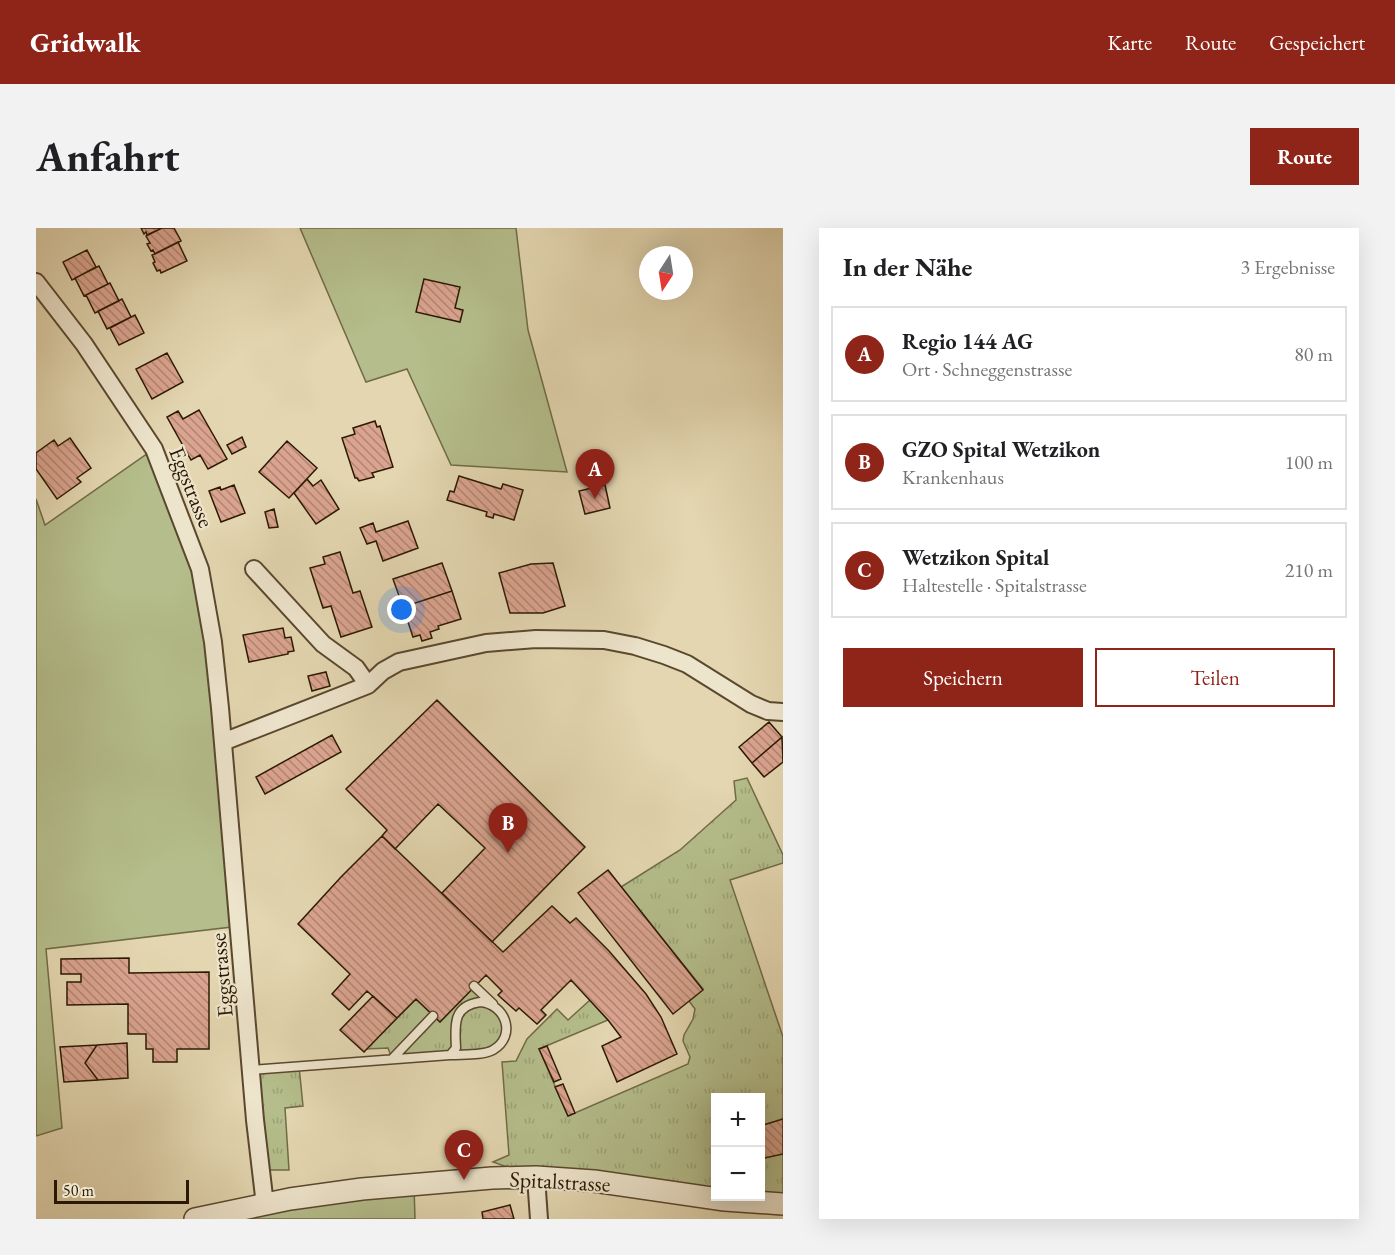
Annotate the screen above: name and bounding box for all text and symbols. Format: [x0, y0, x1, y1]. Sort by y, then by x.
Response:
text: Gridwalk [30, 24, 141, 60]
text: Karte [1108, 29, 1152, 56]
text: Route [1185, 29, 1236, 56]
text: Gespeichert [1269, 29, 1365, 56]
button: Route [1250, 128, 1359, 185]
text: Anfahrt [36, 129, 179, 184]
north arrow [639, 246, 693, 300]
text: In der Nähe [843, 250, 972, 284]
text: 3 Ergebnisse [1240, 254, 1335, 280]
text: Regio 144 AG [902, 327, 1033, 356]
text: A [857, 341, 872, 367]
text: 80 m [1294, 341, 1333, 367]
text: Ort · Schneggenstrasse [902, 356, 1072, 382]
text: GZO Spital Wetzikon [902, 435, 1100, 464]
street label: Eggstrasse [162, 443, 221, 532]
text: B [858, 449, 871, 475]
text: 100 m [1285, 449, 1333, 475]
pin: A [576, 450, 614, 499]
text: Krankenhaus [902, 464, 1004, 490]
text: Wetzikon Spital [902, 543, 1049, 572]
text: C [857, 557, 872, 583]
text: 210 m [1285, 557, 1333, 583]
text: Haltestelle · Spitalstrasse [902, 572, 1087, 598]
your location [387, 595, 416, 624]
button: Speichern [843, 648, 1083, 707]
button: Teilen [1095, 648, 1335, 707]
pin: B [488, 804, 528, 853]
street label: Eggstrasse [203, 931, 240, 1018]
map controls [711, 1093, 765, 1201]
button: + [711, 1093, 765, 1147]
pin: C [444, 1130, 484, 1180]
button: − [711, 1147, 765, 1201]
street label: Spitalstrasse [509, 1164, 612, 1199]
scale bar [54, 1177, 189, 1204]
text: 50 m [63, 1180, 94, 1201]

